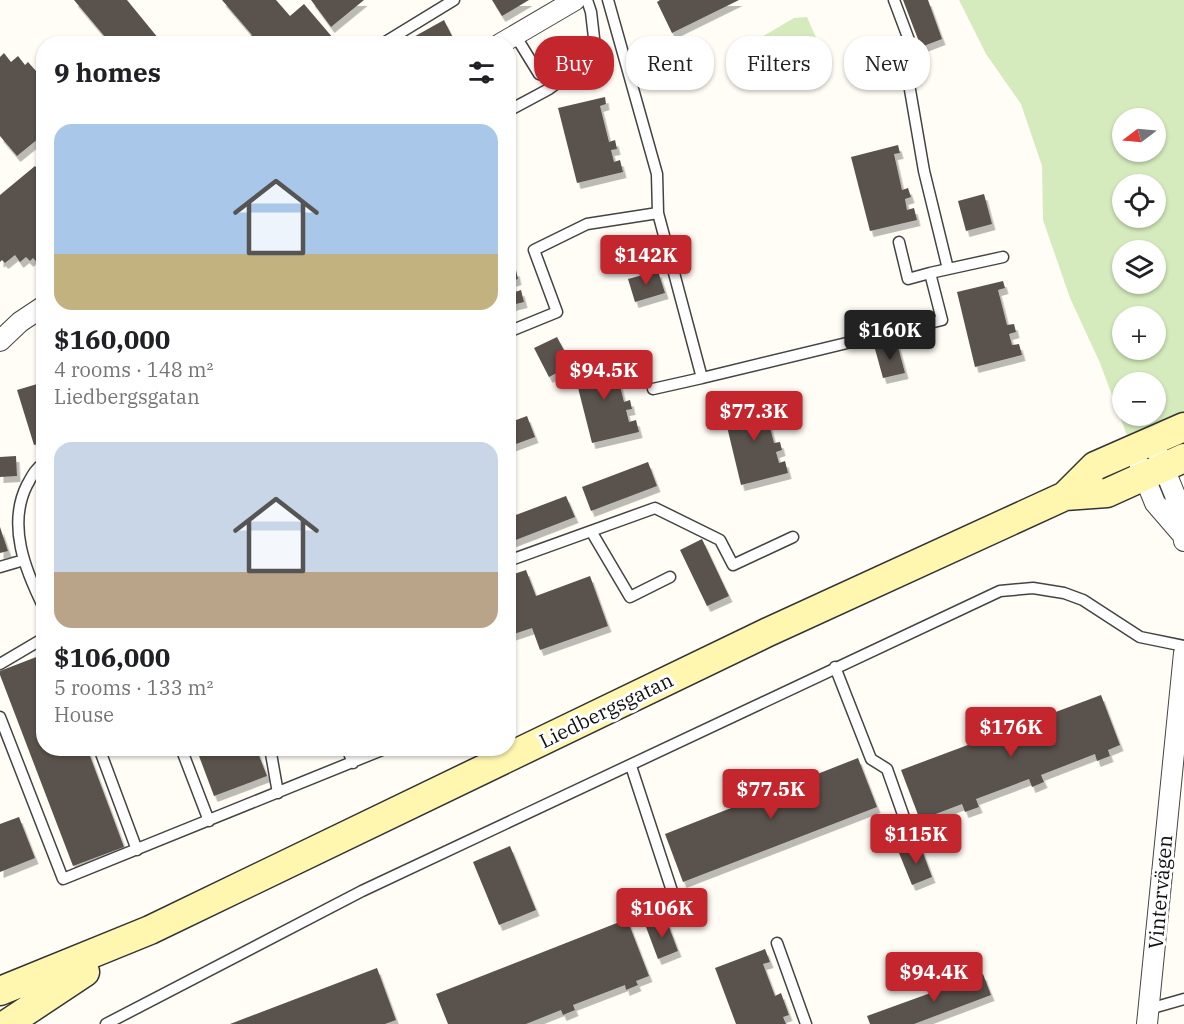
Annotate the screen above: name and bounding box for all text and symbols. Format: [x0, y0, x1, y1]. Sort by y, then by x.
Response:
chip: Buy [534, 36, 614, 90]
chip: Rent [626, 36, 714, 90]
chip: Filters [726, 36, 832, 90]
chip: New [844, 36, 930, 90]
text: 9 homes [54, 55, 161, 89]
icon: filters [465, 56, 498, 89]
north arrow [1112, 108, 1166, 162]
map controls [1112, 108, 1166, 426]
icon: home [222, 163, 330, 271]
button: locate [1112, 174, 1166, 228]
pin: $142K [604, 235, 688, 286]
button: layers [1112, 240, 1166, 294]
text: $142K [614, 241, 678, 268]
button: + [1112, 306, 1166, 360]
pin: $160K [848, 310, 932, 361]
text: $160K [858, 316, 922, 343]
text: $160,000 [54, 322, 170, 356]
pin: $94.5K [555, 350, 653, 401]
text: 4 rooms · 148 m² [54, 356, 213, 383]
text: $94.5K [570, 356, 638, 383]
button: − [1112, 372, 1166, 426]
text: Liedbergsgatan [54, 383, 200, 410]
pin: $77.3K [705, 391, 803, 442]
text: $77.3K [720, 397, 788, 424]
icon: home [222, 481, 330, 589]
text: $106,000 [54, 640, 170, 674]
street label: Liedbergsgatan [535, 666, 678, 754]
text: 5 rooms · 133 m² [54, 674, 213, 701]
text: House [54, 701, 114, 728]
pin: $176K [969, 707, 1053, 758]
text: $176K [979, 713, 1043, 740]
pin: $77.5K [722, 769, 820, 820]
text: $77.5K [737, 775, 805, 802]
pin: $115K [874, 814, 958, 865]
text: $115K [884, 820, 948, 847]
street label: Vintervägen [1142, 833, 1178, 950]
pin: $106K [620, 888, 704, 939]
text: $106K [630, 894, 694, 921]
pin: $94.4K [885, 952, 983, 1003]
text: $94.4K [900, 958, 968, 985]

